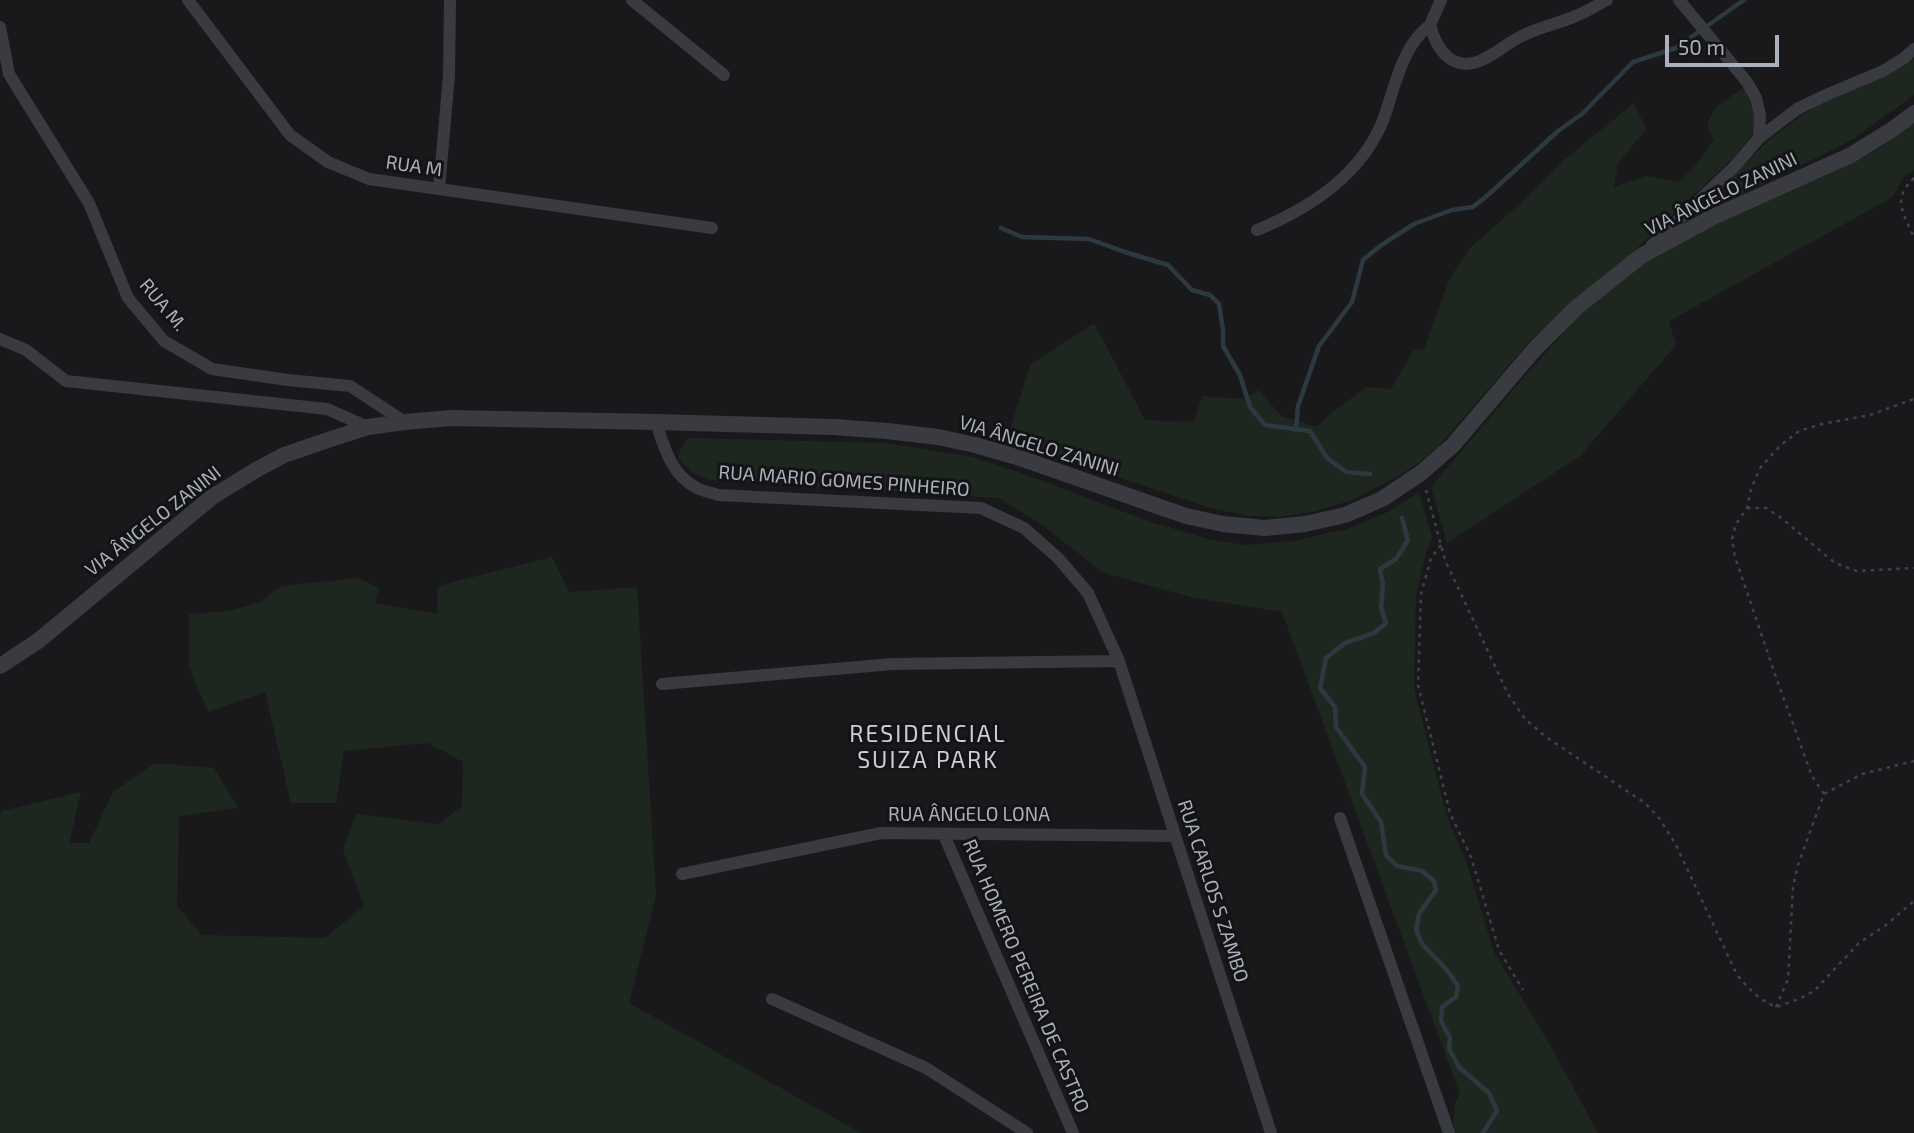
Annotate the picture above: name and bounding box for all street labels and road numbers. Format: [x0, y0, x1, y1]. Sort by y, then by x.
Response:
street label: VIA ÂNGELO ZANINI [1641, 147, 1801, 241]
street label: RUA M [384, 151, 444, 181]
street label: RUA M. [135, 274, 191, 336]
street label: VIA ÂNGELO ZANINI [956, 411, 1122, 481]
street label: VIA ÂNGELO ZANINI [81, 461, 225, 581]
street label: RUA MARIO GOMES PINHEIRO [718, 461, 970, 501]
street label: RUA CARLOS S ZAMBO [1173, 797, 1253, 985]
street label: RUA ÂNGELO LONA [888, 804, 1050, 826]
street label: RUA HOMERO PEREIRA DE CASTRO [958, 836, 1094, 1116]

